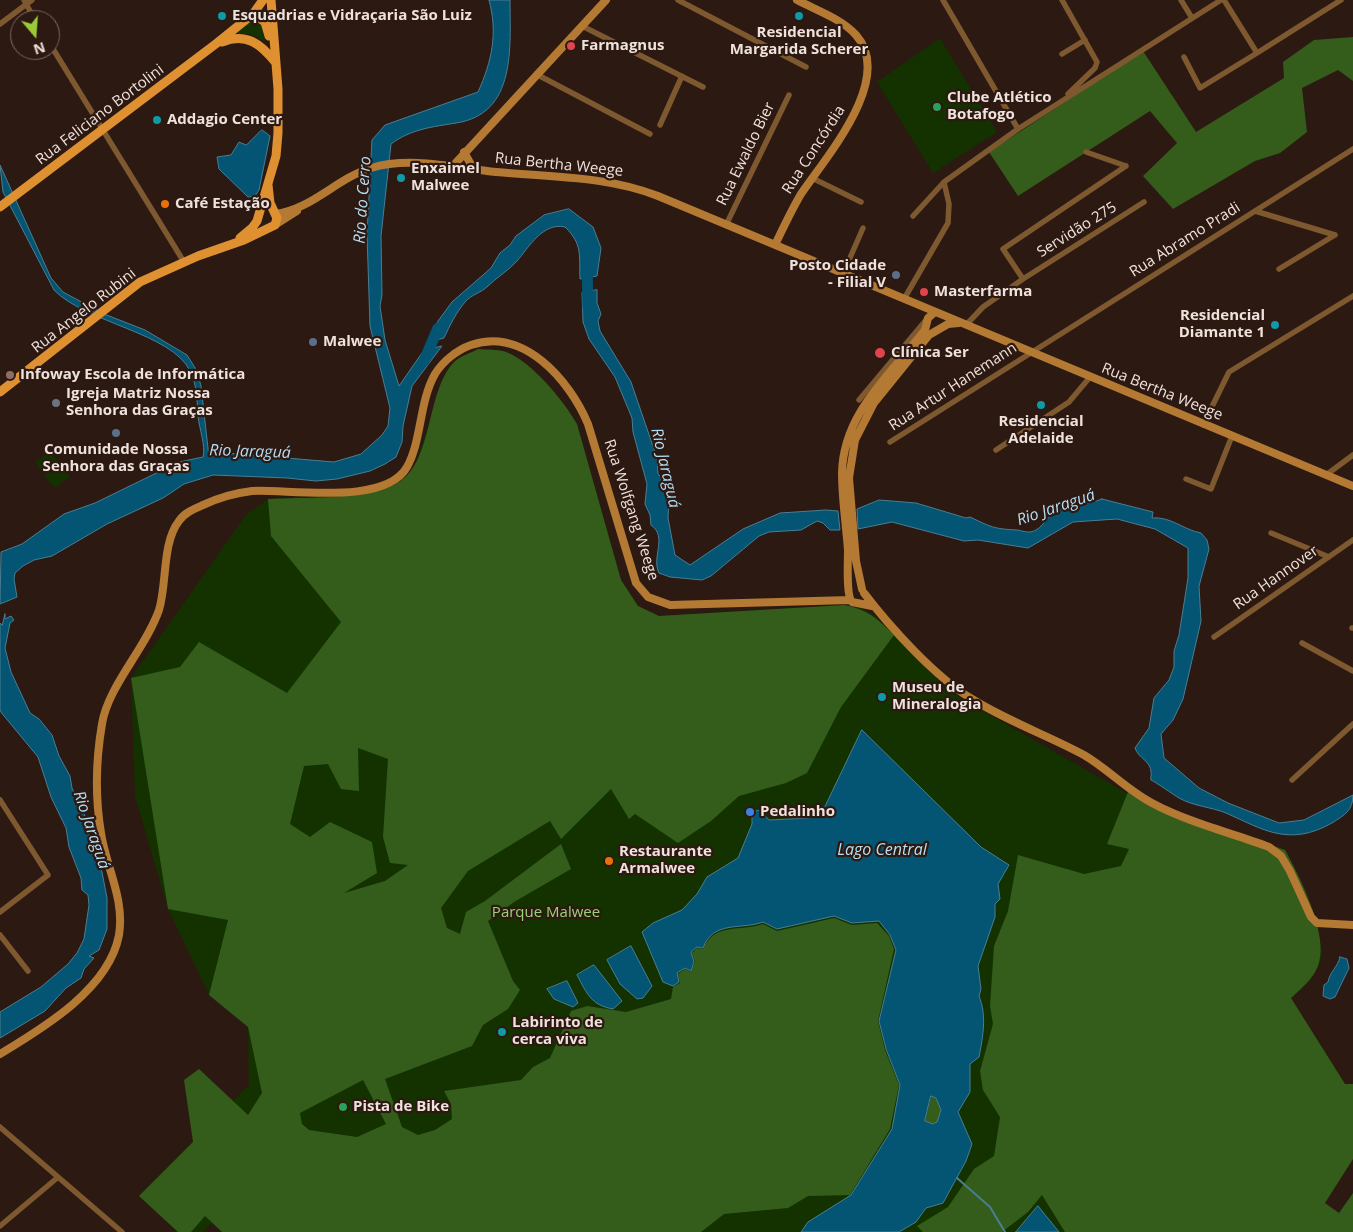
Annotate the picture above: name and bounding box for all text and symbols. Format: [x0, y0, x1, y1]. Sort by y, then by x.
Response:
place label: Esquadrias e Vidraçaria São Luiz [232, 7, 472, 25]
north arrow [10, 10, 60, 60]
marker: Esquadrias e Vidraçaria São Luiz [216, 10, 228, 22]
marker: Residencial Margarida Scherer [793, 10, 805, 22]
place label: Residencial Margarida Scherer [730, 24, 868, 59]
place label: Farmagnus [581, 37, 665, 55]
text: N [31, 38, 48, 60]
marker: Farmagnus [565, 40, 577, 52]
street label: Rua Feliciano Bortolini [32, 61, 168, 169]
place label: Clube Atlético Botafogo [947, 89, 1052, 124]
street label: Rua Ewaldo Bier [713, 99, 779, 209]
marker: Clube Atlético Botafogo [931, 101, 943, 113]
street label: Rua Concórdia [779, 102, 849, 198]
place label: Addagio Center [167, 111, 282, 129]
marker: Addagio Center [151, 114, 163, 126]
street label: Rua Bertha Weege [494, 149, 624, 181]
water label: Rio do Cerro [350, 156, 376, 244]
place label: Enxaimel Malwee [411, 160, 480, 195]
marker: Enxaimel Malwee [395, 172, 407, 184]
place label: Café Estação [175, 195, 270, 213]
marker: Café Estação [159, 198, 171, 210]
street label: Servidão 275 [1034, 198, 1120, 262]
street label: Rua Abramo Pradi [1126, 199, 1244, 281]
place label: Posto Cidade - Filial V [789, 257, 886, 292]
street label: Rua Angelo Rubini [28, 265, 140, 357]
marker: Posto Cidade - Filial V [890, 269, 902, 281]
place label: Masterfarma [934, 283, 1032, 301]
marker: Masterfarma [918, 286, 930, 298]
place label: Residencial Diamante 1 [1179, 307, 1265, 342]
marker: Residencial Diamante 1 [1269, 319, 1281, 331]
place label: Malwee [323, 333, 381, 351]
marker: Malwee [307, 336, 319, 348]
street label: Rua Artur Hanemann [886, 339, 1020, 435]
place label: Clínica Ser [891, 344, 969, 362]
marker: Clínica Ser [873, 346, 887, 360]
street label: Rua Bertha Weege [1099, 359, 1225, 425]
place label: Infoway Escola de Informática [20, 366, 245, 384]
marker: Infoway Escola de Informática [4, 369, 16, 381]
place label: Igreja Matriz Nossa Senhora das Graças [66, 385, 213, 420]
marker: Igreja Matriz Nossa Senhora das Graças [50, 397, 62, 409]
marker: Residencial Adelaide [1035, 399, 1047, 411]
place label: Residencial Adelaide [999, 413, 1083, 448]
water label: Rio Jaraguá [646, 426, 684, 510]
marker: Comunidade Nossa Senhora das Graças [110, 427, 122, 439]
street label: Rua Wolfgang Weege [600, 437, 662, 583]
place label: Comunidade Nossa Senhora das Graças [43, 441, 189, 476]
water label: Rio Jaraguá [209, 441, 291, 463]
water label: Rio Jaraguá [1014, 486, 1098, 530]
street label: Rua Hannover [1230, 542, 1322, 614]
place label: Museu de Mineralogia [892, 679, 981, 714]
marker: Museu de Mineralogia [876, 691, 888, 703]
water label: Rio Jaraguá [69, 788, 113, 872]
place label: Pedalinho [760, 803, 835, 821]
marker: Pedalinho [744, 806, 756, 818]
water label: Lago Central [837, 840, 927, 860]
place label: Restaurante Armalwee [619, 843, 712, 878]
marker: Restaurante Armalwee [603, 855, 615, 867]
park label: Parque Malwee [492, 904, 600, 922]
place label: Labirinto de cerca viva [512, 1014, 603, 1049]
marker: Labirinto de cerca viva [496, 1026, 508, 1038]
place label: Pista de Bike [353, 1098, 449, 1116]
marker: Pista de Bike [337, 1101, 349, 1113]

